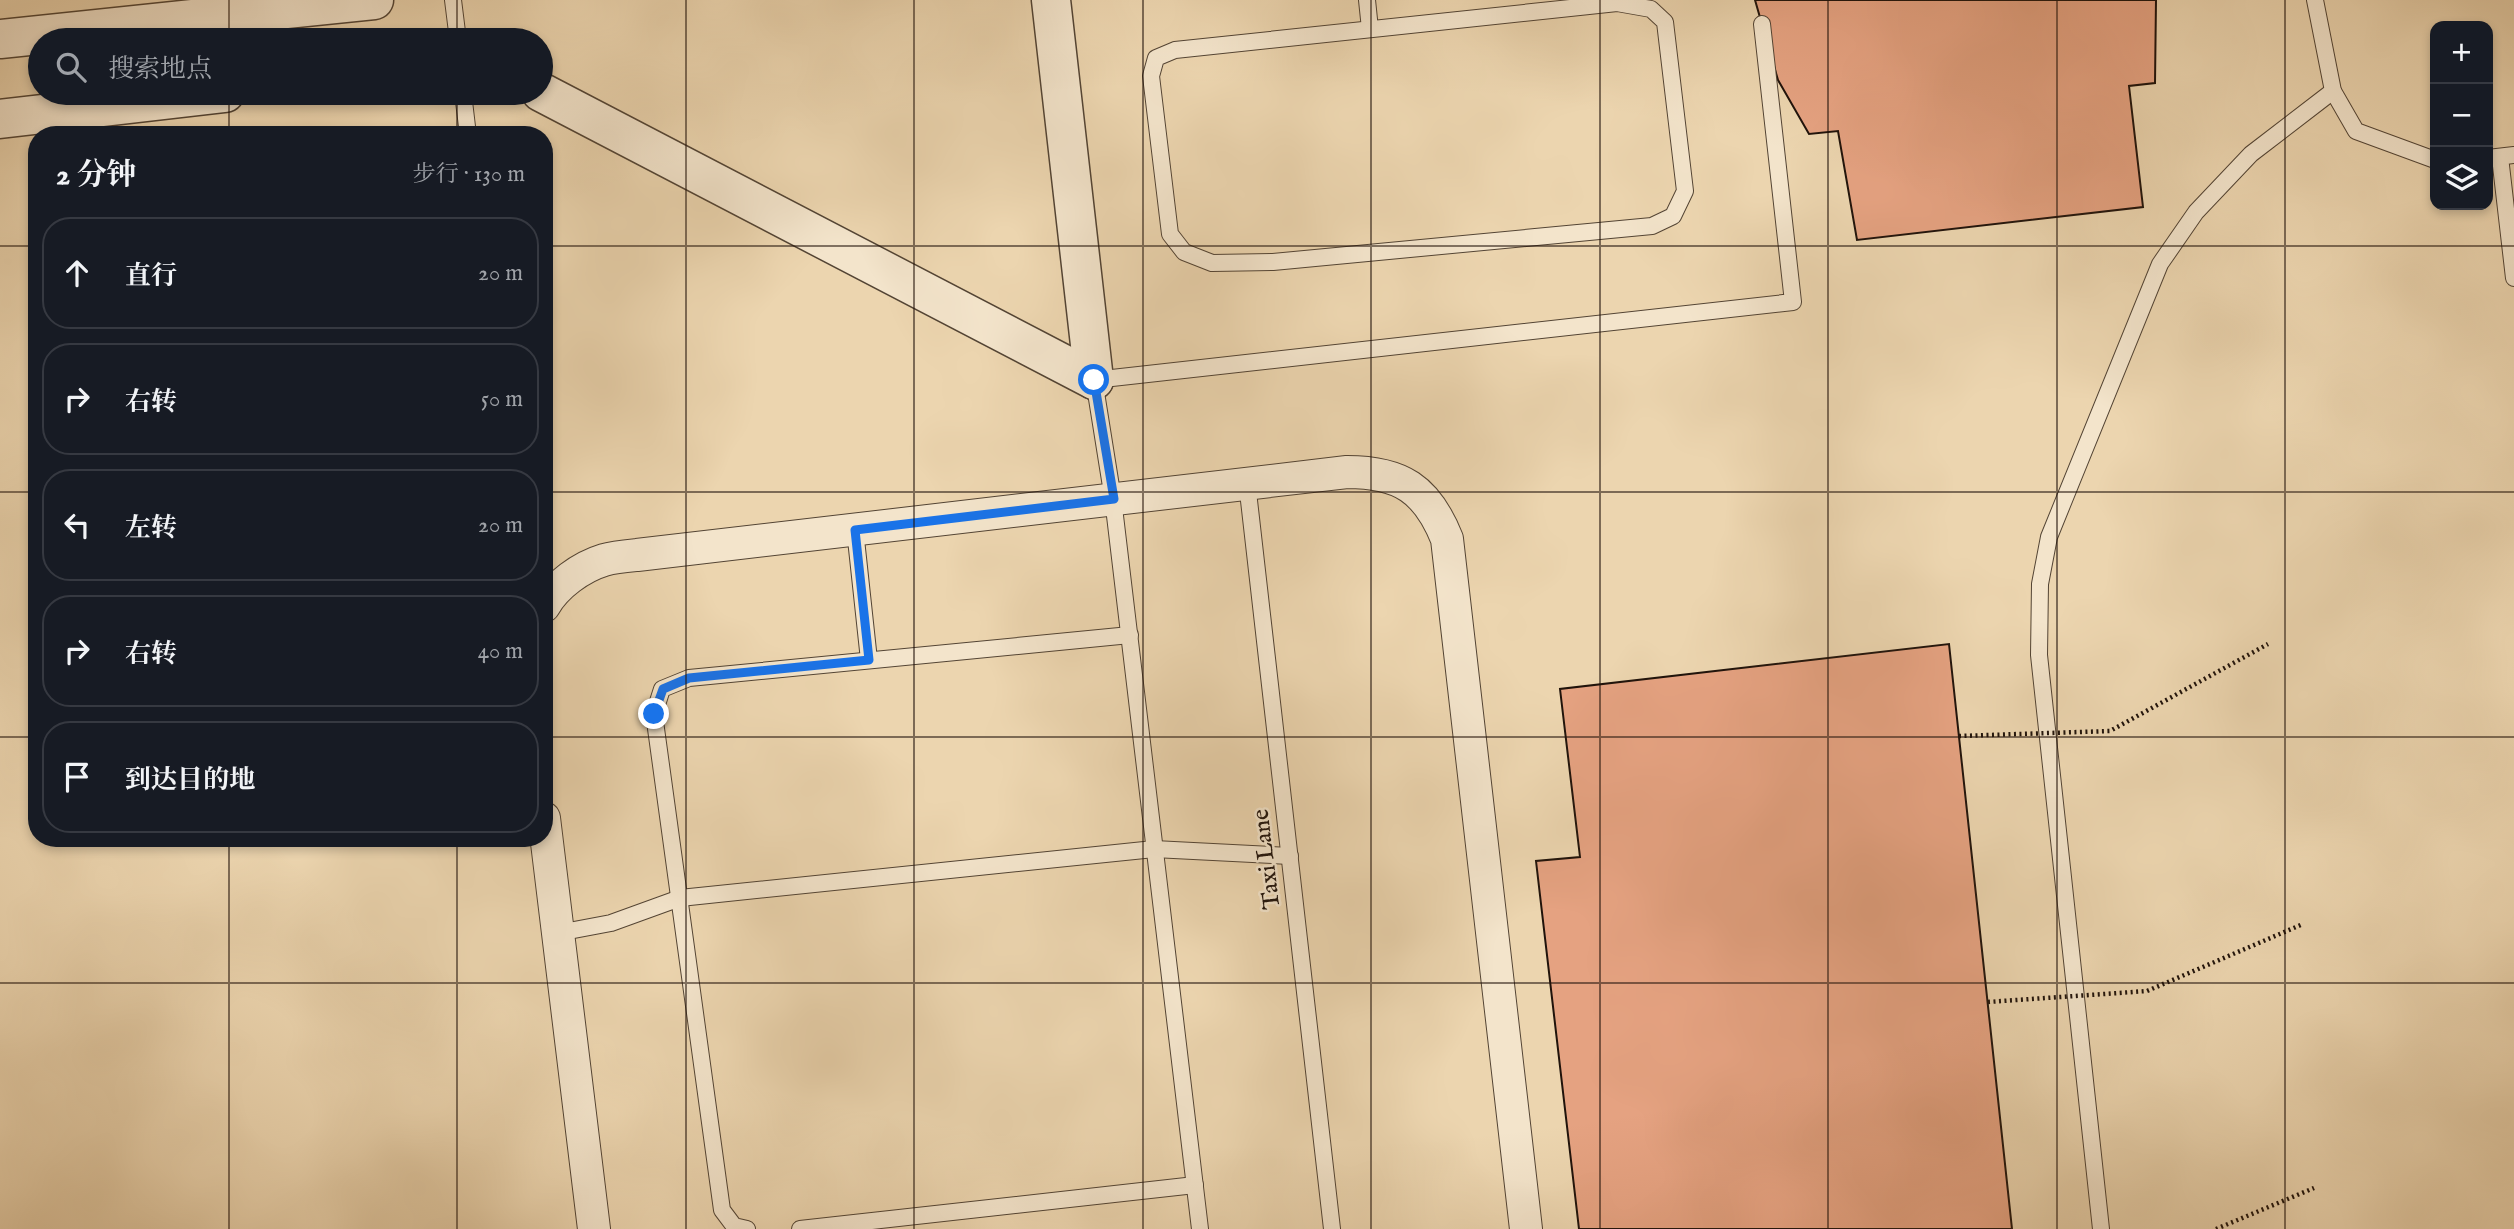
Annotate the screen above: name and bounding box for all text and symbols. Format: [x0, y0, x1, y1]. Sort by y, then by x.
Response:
map controls [2430, 21, 2493, 210]
button: + [2430, 21, 2493, 84]
search box [28, 28, 553, 105]
icon: search [52, 48, 90, 86]
text: 搜索地点 [108, 53, 212, 86]
button: − [2430, 84, 2493, 147]
button: layers [2430, 147, 2493, 210]
text: 2 分钟 [56, 157, 137, 195]
text: 步行 · 130 m [413, 160, 525, 189]
icon: ahead [58, 254, 96, 292]
text: 20 m [478, 259, 523, 288]
text: 直行 [125, 260, 177, 293]
route start [1078, 364, 1109, 395]
icon: right [58, 380, 96, 418]
text: 50 m [481, 385, 523, 414]
text: 右转 [125, 386, 177, 419]
icon: left [58, 506, 96, 544]
text: 20 m [478, 511, 523, 540]
text: 左转 [125, 512, 177, 545]
icon: right [58, 632, 96, 670]
text: 40 m [478, 637, 523, 666]
text: 右转 [125, 638, 177, 671]
route end [638, 698, 669, 729]
icon: arrive [58, 758, 96, 796]
text: 到达目的地 [125, 764, 255, 797]
street label: Taxi Lane [1245, 807, 1289, 911]

